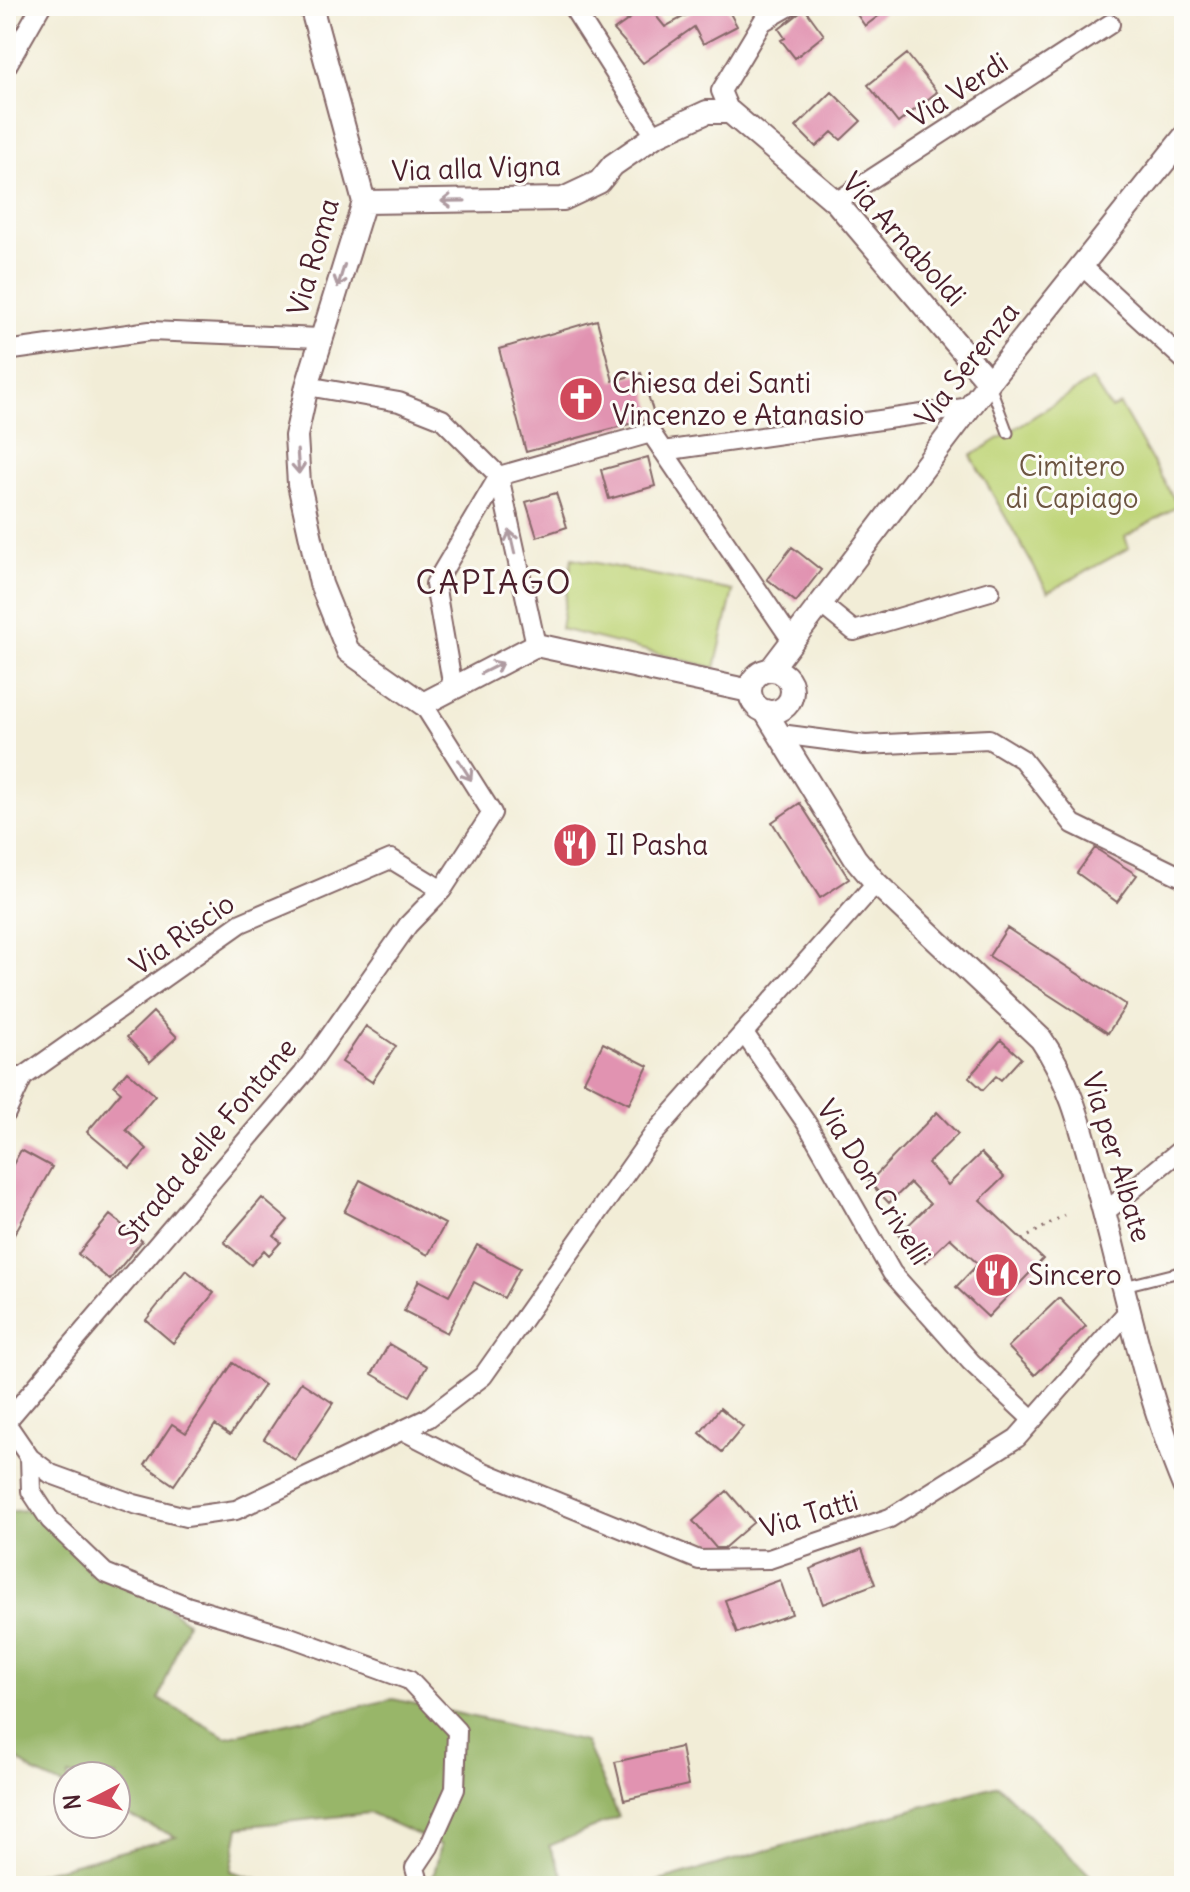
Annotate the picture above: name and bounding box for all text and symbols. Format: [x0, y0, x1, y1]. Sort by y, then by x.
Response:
street label: Via Verdi [901, 44, 1015, 136]
street label: Via alla Vigna [391, 147, 561, 189]
street label: Via Arnaboldi [834, 164, 974, 314]
one-way arrow [440, 193, 467, 208]
street label: Via Roma [279, 194, 347, 320]
one-way arrow [333, 263, 348, 289]
street label: Via Serenza [907, 295, 1027, 433]
place label: Chiesa dei Santi Vincenzo e Atanasio [612, 365, 864, 433]
church icon: Chiesa dei Santi Vincenzo e Atanasio [557, 375, 605, 423]
one-way arrow [291, 448, 306, 475]
park label: Cimitero di Capiago [1005, 448, 1139, 516]
one-way arrow [504, 530, 519, 555]
district label: CAPIAGO [415, 562, 573, 603]
one-way arrow [480, 660, 503, 675]
one-way arrow [457, 758, 473, 781]
restaurant icon: Il Pasha [551, 821, 599, 869]
place label: Il Pasha [606, 827, 708, 863]
street label: Via Riscio [123, 885, 241, 983]
street label: Strada delle Fontane [110, 1030, 304, 1252]
street label: Via per Albate [1074, 1068, 1160, 1246]
street label: Via Don Crivelli [809, 1093, 939, 1271]
restaurant icon: Sincero [973, 1251, 1021, 1299]
place label: Sincero [1028, 1257, 1122, 1293]
street label: Via Tatti [756, 1482, 862, 1546]
north arrow [52, 1760, 132, 1840]
text: N [57, 1793, 87, 1811]

